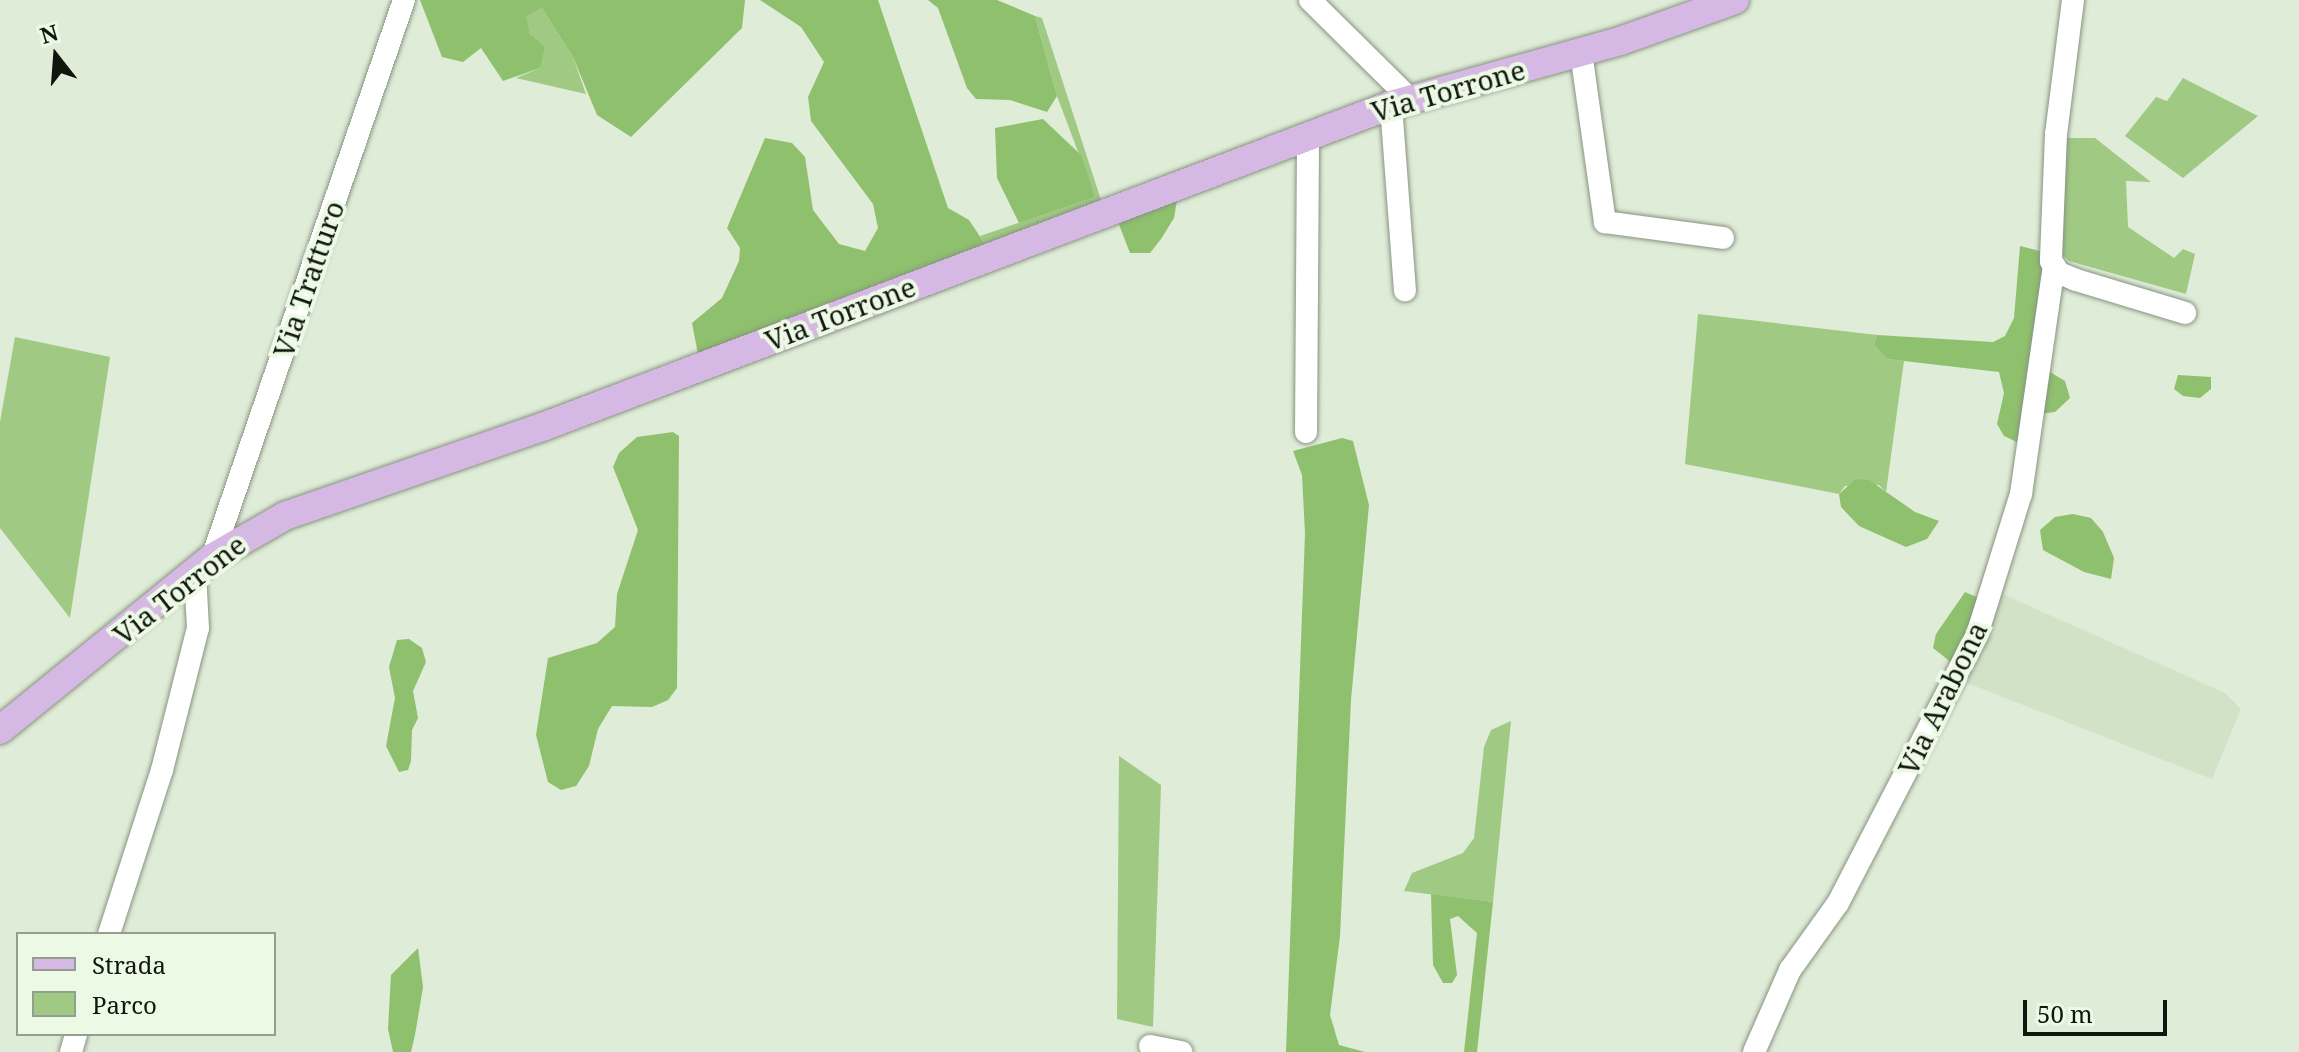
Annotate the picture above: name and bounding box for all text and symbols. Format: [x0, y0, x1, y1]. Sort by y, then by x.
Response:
north arrow [16, 16, 96, 96]
text: N [36, 16, 62, 50]
street label: Via Torrone [1367, 52, 1529, 128]
street label: Via Tratturo [266, 196, 350, 362]
street label: Via Torrone [760, 269, 920, 357]
street label: Via Torrone [106, 527, 252, 651]
street label: Via Arabona [1890, 616, 1994, 780]
legend [16, 932, 276, 1036]
text: Strada [92, 948, 166, 981]
scale bar [2027, 984, 2171, 1034]
text: Parco [92, 988, 157, 1021]
text: 50 m [2037, 997, 2093, 1030]

